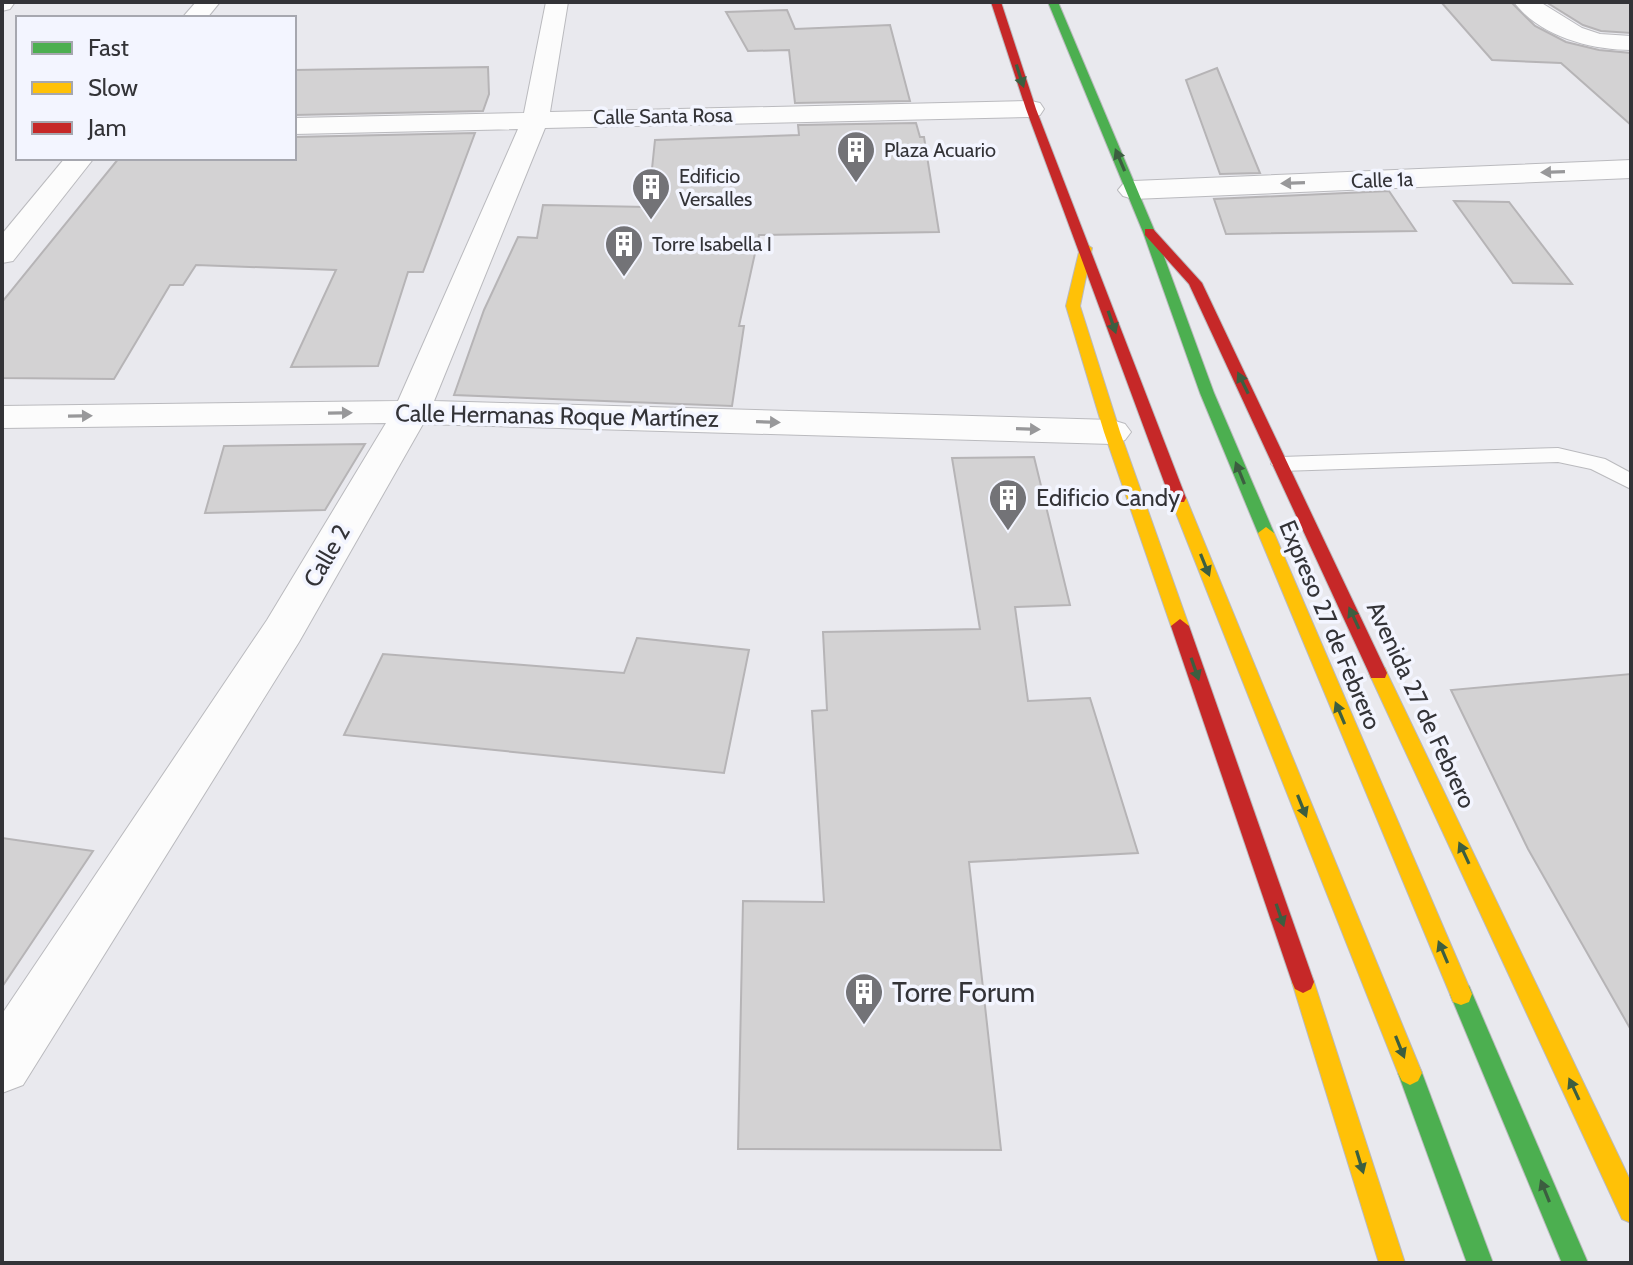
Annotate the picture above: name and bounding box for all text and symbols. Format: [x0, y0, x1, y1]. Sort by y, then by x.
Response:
legend [16, 16, 296, 160]
text: Fast [88, 33, 129, 62]
one-way arrow [1015, 64, 1027, 88]
text: Slow [88, 73, 138, 102]
street label: Calle Santa Rosa [593, 103, 733, 129]
text: Jam [87, 113, 126, 142]
building icon: Plaza Acuario [835, 129, 877, 184]
place label: Plaza Acuario [884, 138, 996, 162]
one-way arrow [1113, 148, 1126, 171]
place label: Edificio Versalles [679, 164, 752, 211]
building icon: Edificio Versalles [630, 166, 672, 221]
one-way arrow [1540, 166, 1565, 179]
street label: Calle 1a [1351, 167, 1414, 193]
one-way arrow [1280, 177, 1305, 190]
building icon: Torre Isabella I [603, 223, 645, 278]
place label: Torre Isabella I [652, 232, 772, 256]
one-way arrow [1106, 310, 1118, 334]
one-way arrow [1236, 371, 1249, 394]
street label: Calle Hermanas Roque Martínez [395, 398, 719, 433]
one-way arrow [328, 406, 353, 419]
one-way arrow [68, 410, 93, 423]
one-way arrow [756, 415, 781, 428]
one-way arrow [1016, 423, 1041, 436]
one-way arrow [1234, 461, 1247, 485]
building icon: Edificio Candy [987, 477, 1029, 532]
place label: Edificio Candy [1036, 483, 1180, 512]
street label: Expreso 27 de Febrero [1273, 516, 1388, 734]
street label: Calle 2 [297, 519, 356, 592]
one-way arrow [1199, 553, 1212, 577]
street label: Avenida 27 de Febrero [1361, 597, 1482, 813]
one-way arrow [1347, 606, 1361, 629]
one-way arrow [1189, 657, 1201, 681]
one-way arrow [1334, 701, 1347, 725]
one-way arrow [1296, 794, 1309, 818]
one-way arrow [1457, 842, 1471, 865]
one-way arrow [1274, 903, 1287, 927]
one-way arrow [1436, 940, 1449, 964]
building icon: Torre Forum [843, 971, 885, 1026]
place label: Torre Forum [892, 975, 1035, 1009]
one-way arrow [1393, 1035, 1406, 1059]
one-way arrow [1567, 1077, 1581, 1101]
one-way arrow [1354, 1150, 1367, 1174]
one-way arrow [1538, 1179, 1551, 1203]

